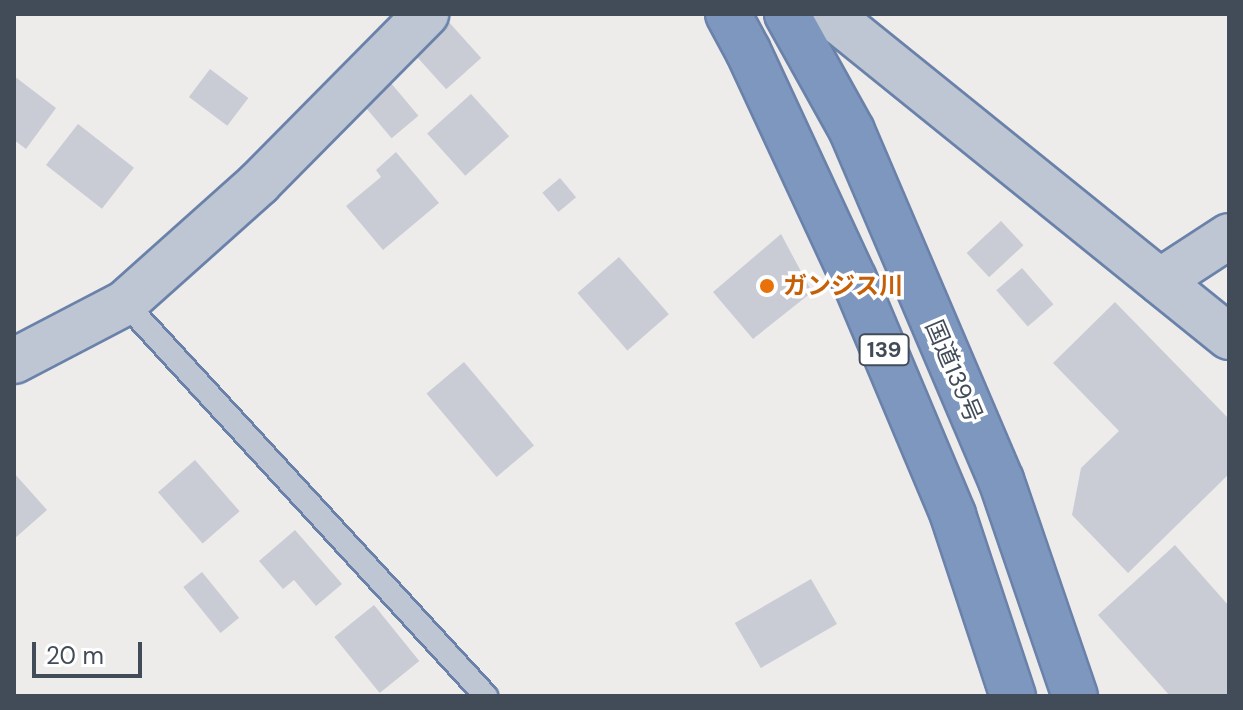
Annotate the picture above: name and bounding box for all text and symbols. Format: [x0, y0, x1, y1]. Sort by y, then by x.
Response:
place label: ガンジス川 [783, 272, 903, 300]
marker: ガンジス川 [758, 277, 776, 295]
street label: 国道139号 [920, 316, 988, 426]
road number: 139 [858, 332, 910, 368]
scale bar [36, 626, 146, 676]
text: 20 m [46, 640, 104, 671]

